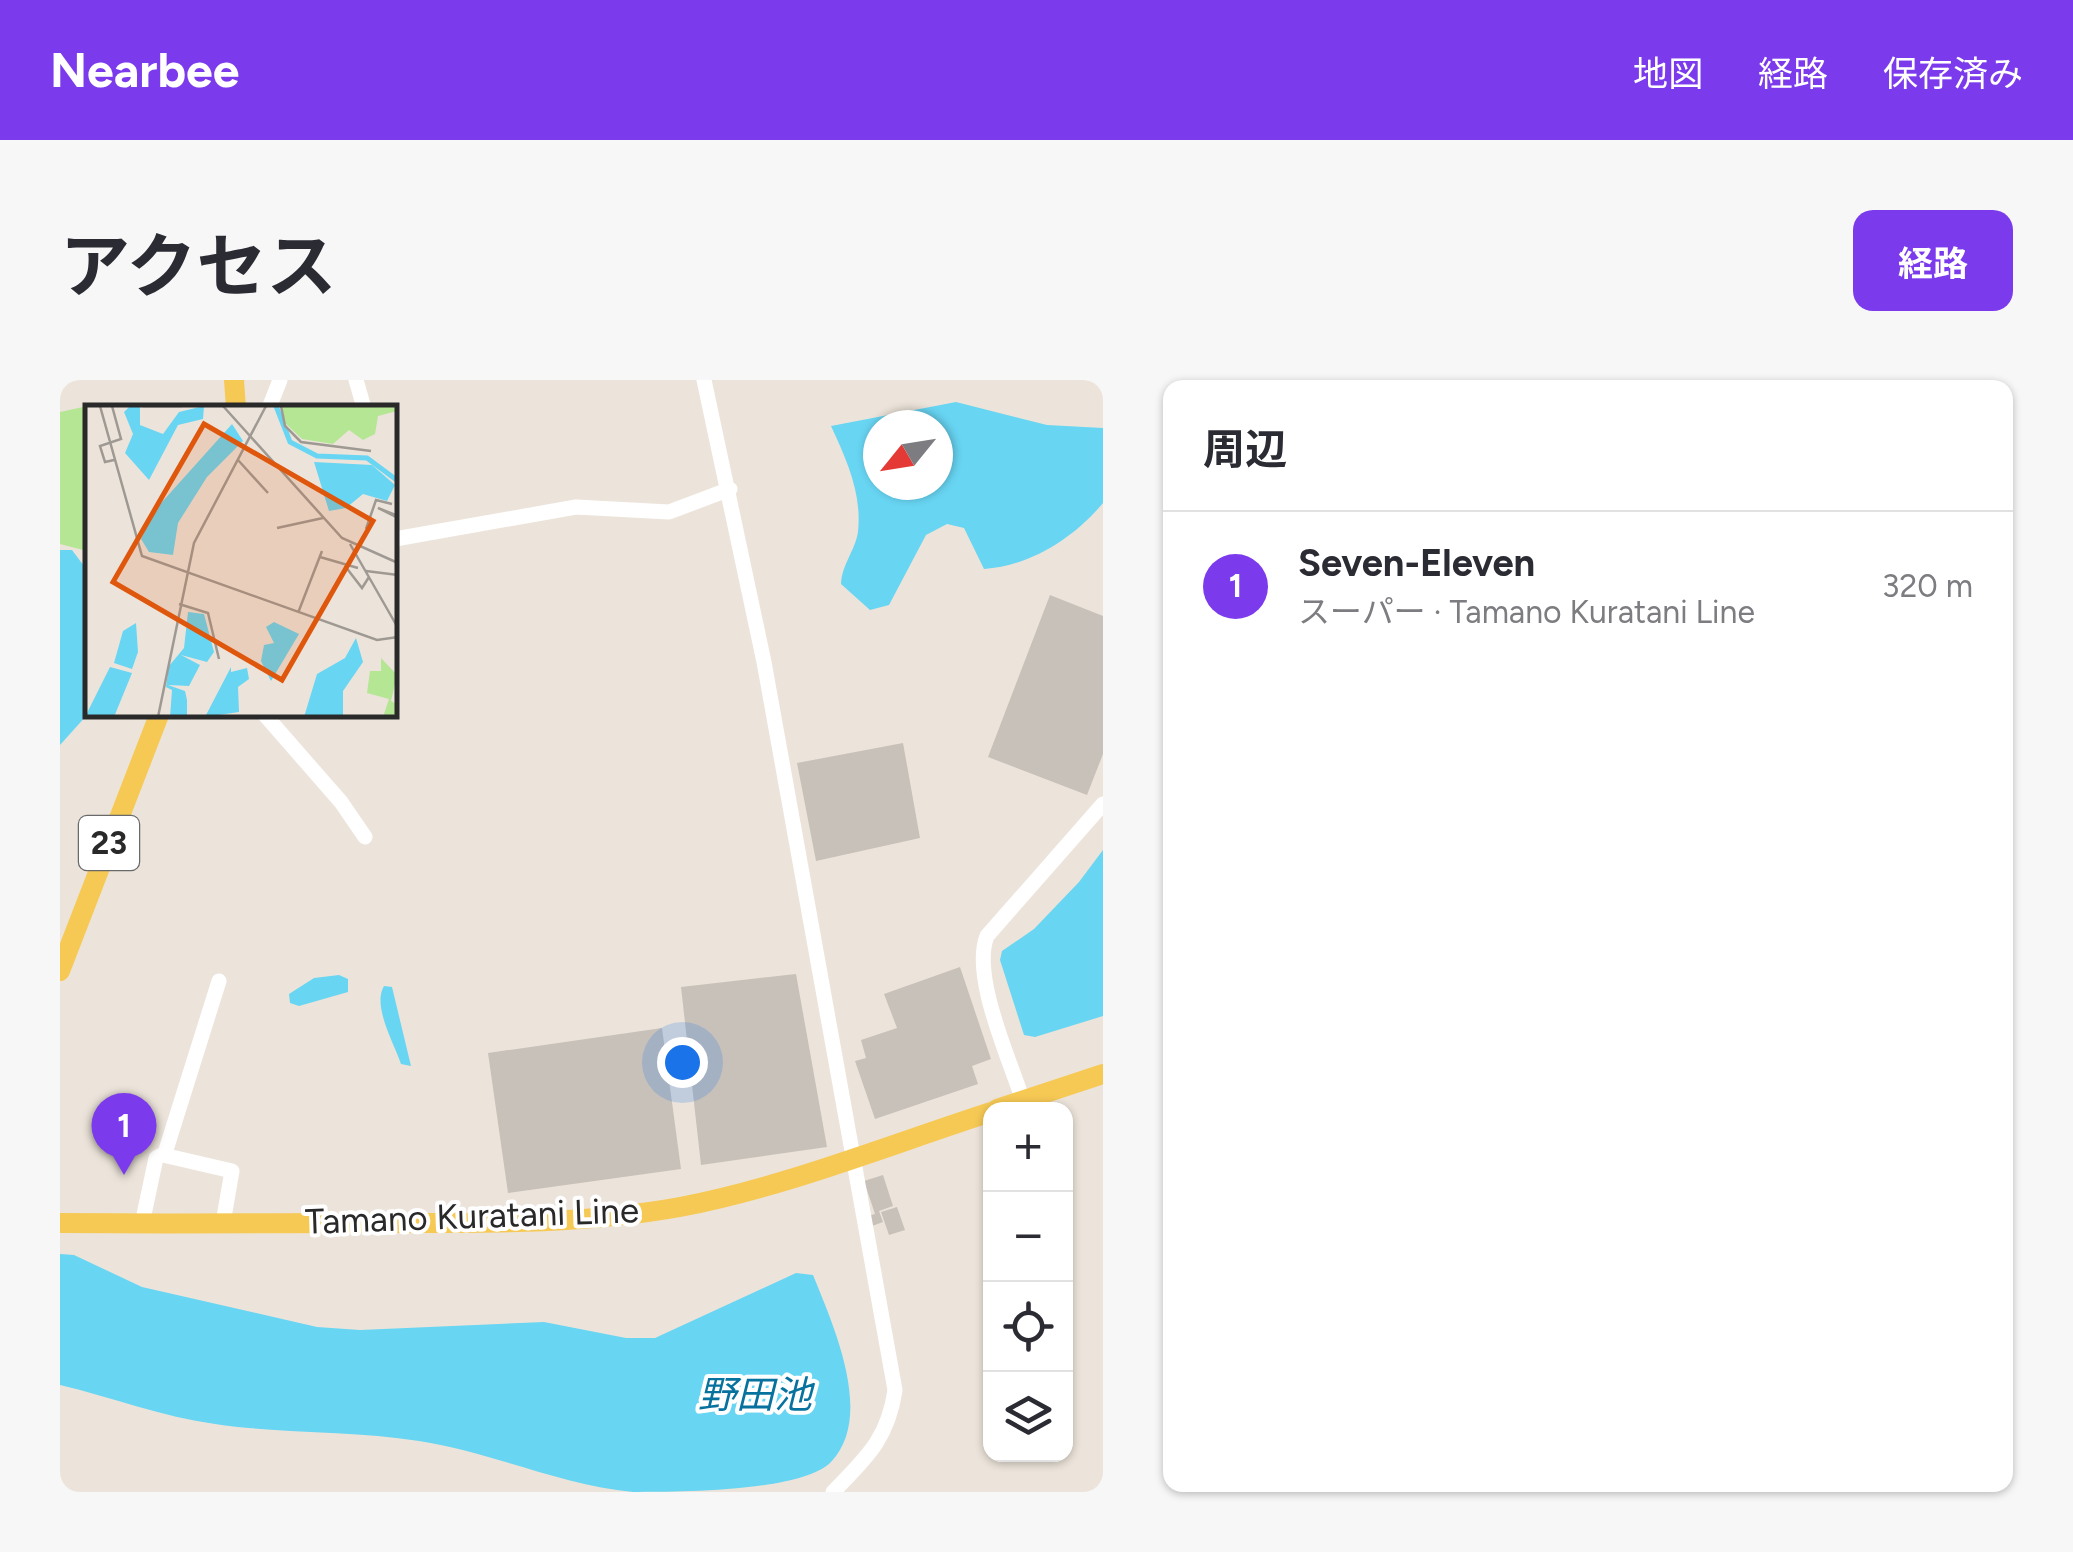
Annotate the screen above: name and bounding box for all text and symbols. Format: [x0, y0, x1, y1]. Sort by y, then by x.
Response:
text: Nearbee [50, 41, 239, 99]
text: 地図 [1633, 53, 1703, 95]
text: 経路 [1758, 53, 1828, 95]
text: 保存済み [1883, 53, 2023, 95]
button: 経路 [1853, 210, 2013, 311]
text: アクセス [60, 224, 337, 309]
inset map [85, 405, 398, 718]
north arrow [863, 410, 953, 500]
text: 周辺 [1203, 424, 1287, 475]
text: Seven-Eleven [1298, 540, 1535, 586]
text: 1 [1229, 567, 1242, 605]
text: 320 m [1882, 567, 1973, 605]
text: スーパー · Tamano Kuratani Line [1298, 593, 1755, 631]
road number: 23 [79, 816, 139, 870]
your location [657, 1037, 708, 1088]
pin: 1 [92, 1092, 156, 1175]
map controls [983, 1102, 1073, 1462]
button: + [983, 1102, 1073, 1192]
street label: Tamano Kuratani Line [304, 1189, 640, 1243]
button: − [983, 1192, 1073, 1282]
button: locate [983, 1282, 1073, 1372]
water label: 野田池 [698, 1372, 816, 1418]
button: layers [983, 1372, 1073, 1462]

